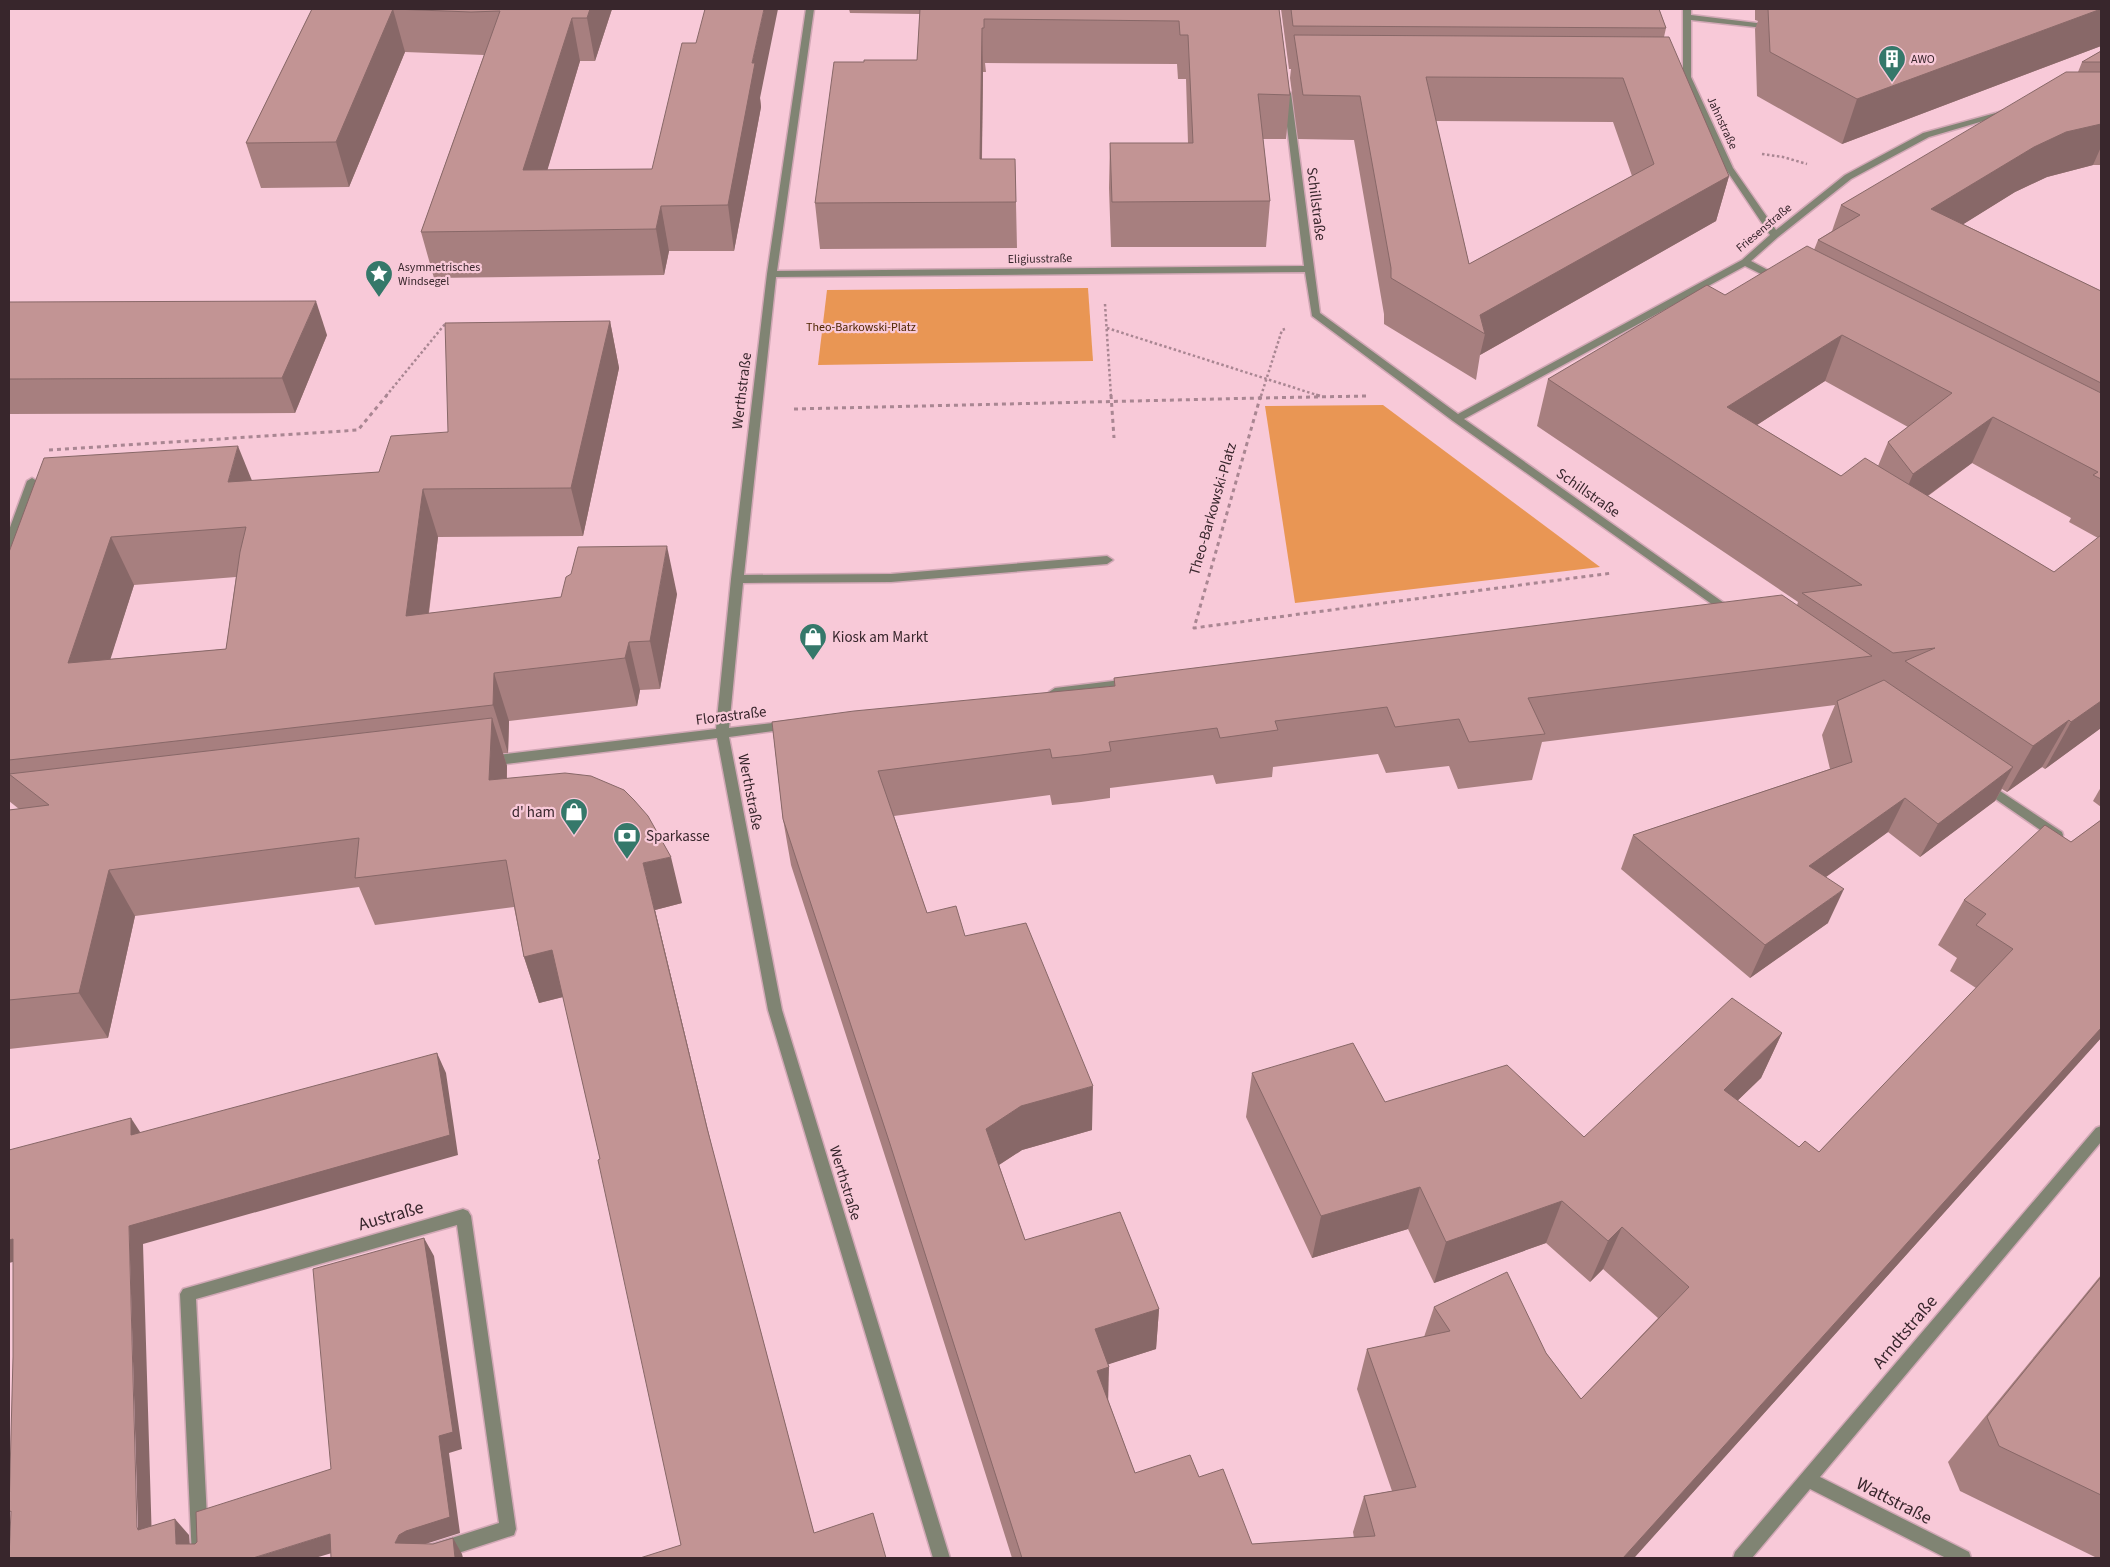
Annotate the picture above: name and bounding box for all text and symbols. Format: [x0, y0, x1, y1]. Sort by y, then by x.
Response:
building icon: AWO [1877, 44, 1907, 83]
place label: AWO [1911, 51, 1935, 68]
street label: Jahnstraße [1702, 94, 1742, 152]
street label: Schillstraße [1301, 166, 1331, 242]
street label: Friesenstraße [1733, 200, 1796, 256]
street label: Eligiusstraße [1008, 250, 1072, 268]
place icon: Asymmetrisches Windsegel [364, 259, 394, 298]
place label: Asymmetrisches Windsegel [398, 259, 480, 290]
park label: Theo-Barkowski-Platz [806, 319, 916, 336]
street label: Werthstraße [727, 351, 757, 431]
street label: Theo-Barkowski-Platz [1184, 440, 1242, 578]
street label: Schillstraße [1552, 463, 1624, 523]
shop icon: Kiosk am Markt [798, 622, 828, 661]
place label: Kiosk am Markt [832, 627, 928, 648]
street label: Florastraße [694, 701, 768, 731]
street label: Werthstraße [732, 752, 768, 832]
shop icon: d' ham [559, 797, 589, 836]
place label: d' ham [512, 802, 555, 823]
bank icon: Sparkasse [612, 821, 642, 860]
place label: Sparkasse [646, 826, 710, 847]
street label: Werthstraße [824, 1143, 866, 1223]
street label: Austraße [355, 1195, 427, 1237]
street label: Arndtstraße [1867, 1290, 1943, 1374]
street label: Wattstraße [1852, 1471, 1936, 1531]

